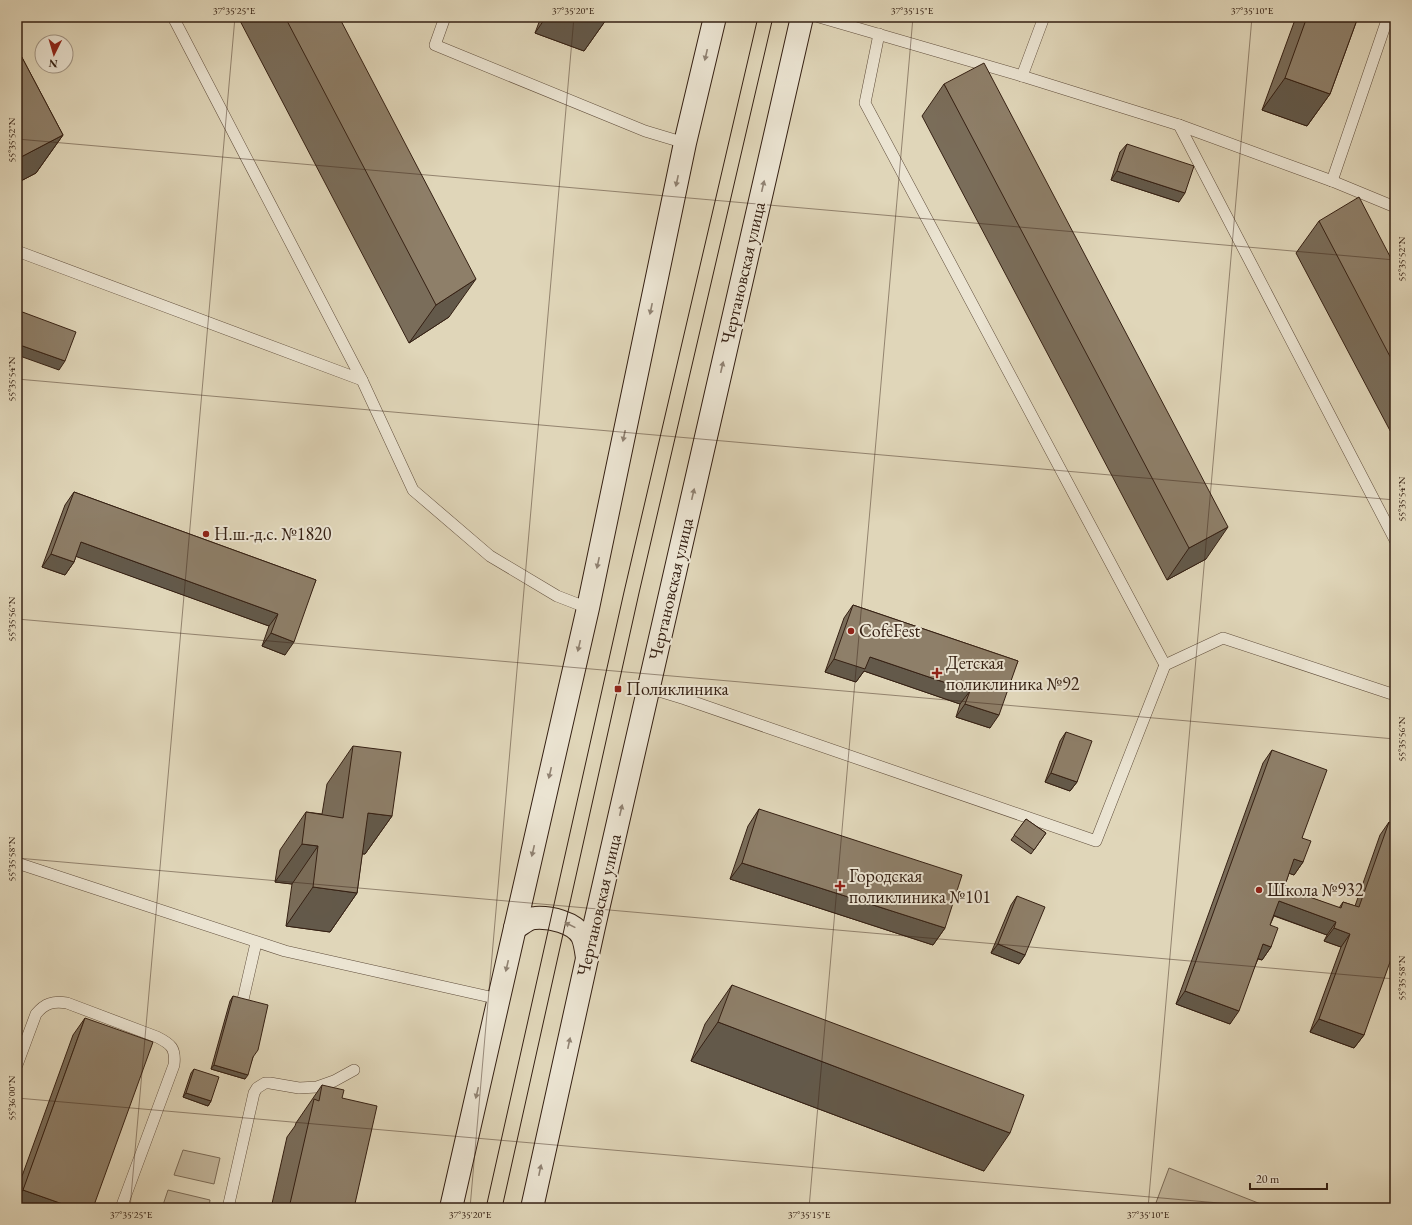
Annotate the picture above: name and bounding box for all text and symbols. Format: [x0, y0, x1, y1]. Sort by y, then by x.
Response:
text: 37°35'25"E [213, 4, 256, 17]
text: 37°35'20"E [552, 4, 595, 17]
text: 37°35'15"E [891, 4, 934, 17]
text: 37°35'10"E [1231, 4, 1274, 17]
north arrow [34, 34, 74, 74]
one-way arrow [703, 49, 709, 61]
text: N [48, 57, 58, 71]
text: 55°35'52"N [5, 117, 18, 162]
one-way arrow [674, 175, 680, 187]
one-way arrow [761, 180, 767, 192]
street label: Чертановская улица [715, 199, 770, 346]
text: 55°35'52"N [1395, 236, 1408, 281]
one-way arrow [647, 302, 653, 315]
text: 55°35'54"N [5, 356, 18, 401]
one-way arrow [719, 361, 725, 373]
one-way arrow [621, 430, 627, 442]
text: 55°35'54"N [1395, 476, 1408, 521]
one-way arrow [690, 488, 696, 500]
street label: Чертановская улица [643, 515, 698, 662]
place label: Н.ш.-д.с. №1820 [214, 522, 332, 545]
marker: Н.ш.-д.с. №1820 [201, 529, 211, 539]
one-way arrow [594, 557, 600, 569]
text: 55°35'56"N [5, 596, 18, 641]
place label: CofeFest [859, 619, 920, 642]
marker: CofeFest [846, 626, 856, 636]
one-way arrow [576, 640, 582, 652]
place label: Детская поликлиника №92 [946, 651, 1080, 695]
marker: Детская поликлиника №92 [931, 667, 943, 679]
place label: Поликлиника [626, 677, 730, 700]
marker: Поликлиника [613, 684, 623, 694]
text: 55°35'56"N [1395, 716, 1408, 761]
one-way arrow [547, 767, 553, 779]
one-way arrow [618, 804, 624, 817]
street label: Чертановская улица [571, 831, 626, 978]
text: 55°35'58"N [5, 836, 18, 881]
one-way arrow [529, 844, 535, 857]
place label: Городская поликлиника №101 [849, 864, 991, 908]
place label: Школа №932 [1267, 878, 1364, 901]
marker: Городская поликлиника №101 [834, 880, 846, 892]
marker: Школа №932 [1254, 885, 1264, 895]
one-way arrow [564, 922, 576, 928]
text: 55°35'58"N [1395, 955, 1408, 1000]
one-way arrow [503, 960, 509, 972]
one-way arrow [566, 1037, 572, 1049]
text: 55°36'00"N [5, 1075, 18, 1120]
one-way arrow [474, 1087, 480, 1099]
one-way arrow [538, 1164, 544, 1176]
scale bar [1250, 1165, 1327, 1191]
text: 20 m [1256, 1171, 1280, 1187]
text: 37°35'25"E [110, 1208, 153, 1221]
text: 37°35'20"E [449, 1208, 492, 1221]
text: 37°35'15"E [788, 1208, 831, 1221]
text: 37°35'10"E [1127, 1208, 1170, 1221]

